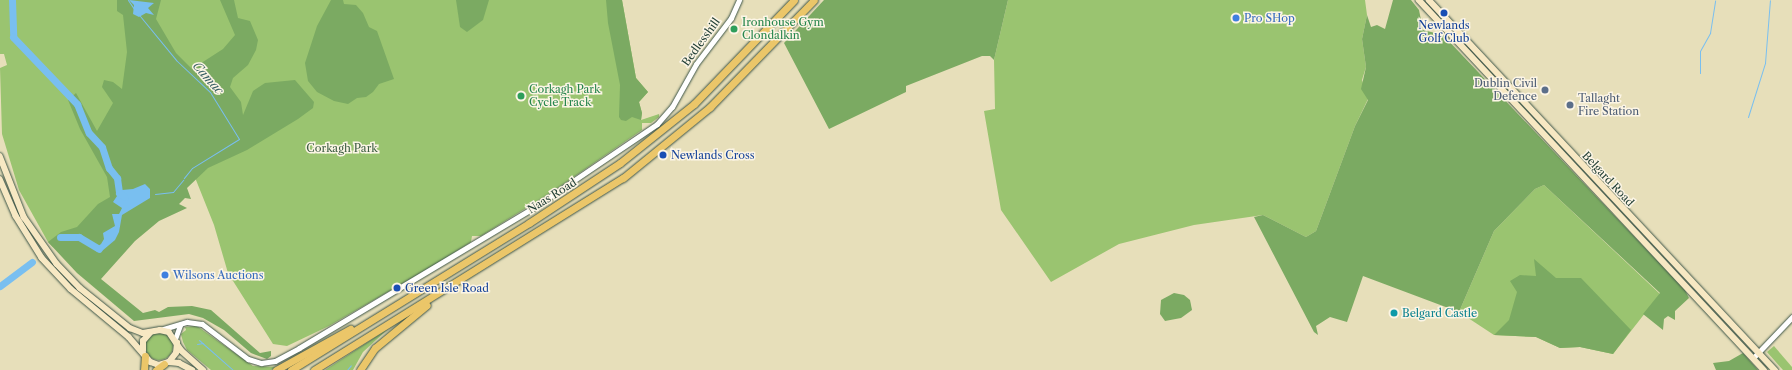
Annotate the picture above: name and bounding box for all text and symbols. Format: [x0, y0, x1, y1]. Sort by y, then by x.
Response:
marker: Newlands Golf Club [1439, 8, 1449, 18]
place label: Pro SHop [1244, 11, 1295, 25]
marker: Pro SHop [1231, 13, 1241, 23]
street label: Bedlesshill [679, 15, 723, 69]
place label: Ironhouse Gym Clondalkin [742, 16, 824, 42]
place label: Newlands Golf Club [1418, 19, 1470, 45]
marker: Ironhouse Gym Clondalkin [729, 24, 739, 34]
water label: Camac [190, 59, 226, 97]
place label: Dublin Civil Defence [1474, 77, 1537, 103]
place label: Corkagh Park Cycle Track [529, 83, 600, 109]
marker: Dublin Civil Defence [1540, 85, 1550, 95]
marker: Corkagh Park Cycle Track [516, 91, 526, 101]
place label: Tallaght Fire Station [1578, 92, 1639, 118]
marker: Tallaght Fire Station [1565, 100, 1575, 110]
park label: Corkagh Park [306, 141, 378, 155]
place label: Newlands Cross [671, 148, 755, 162]
street label: Belgard Road [1579, 149, 1637, 209]
marker: Newlands Cross [658, 150, 668, 160]
street label: Naas Road [525, 176, 579, 216]
place label: Wilsons Auctions [173, 268, 264, 282]
marker: Wilsons Auctions [160, 270, 170, 280]
place label: Green Isle Road [405, 281, 489, 295]
marker: Green Isle Road [392, 283, 402, 293]
place label: Belgard Castle [1402, 306, 1477, 320]
marker: Belgard Castle [1389, 308, 1399, 318]

